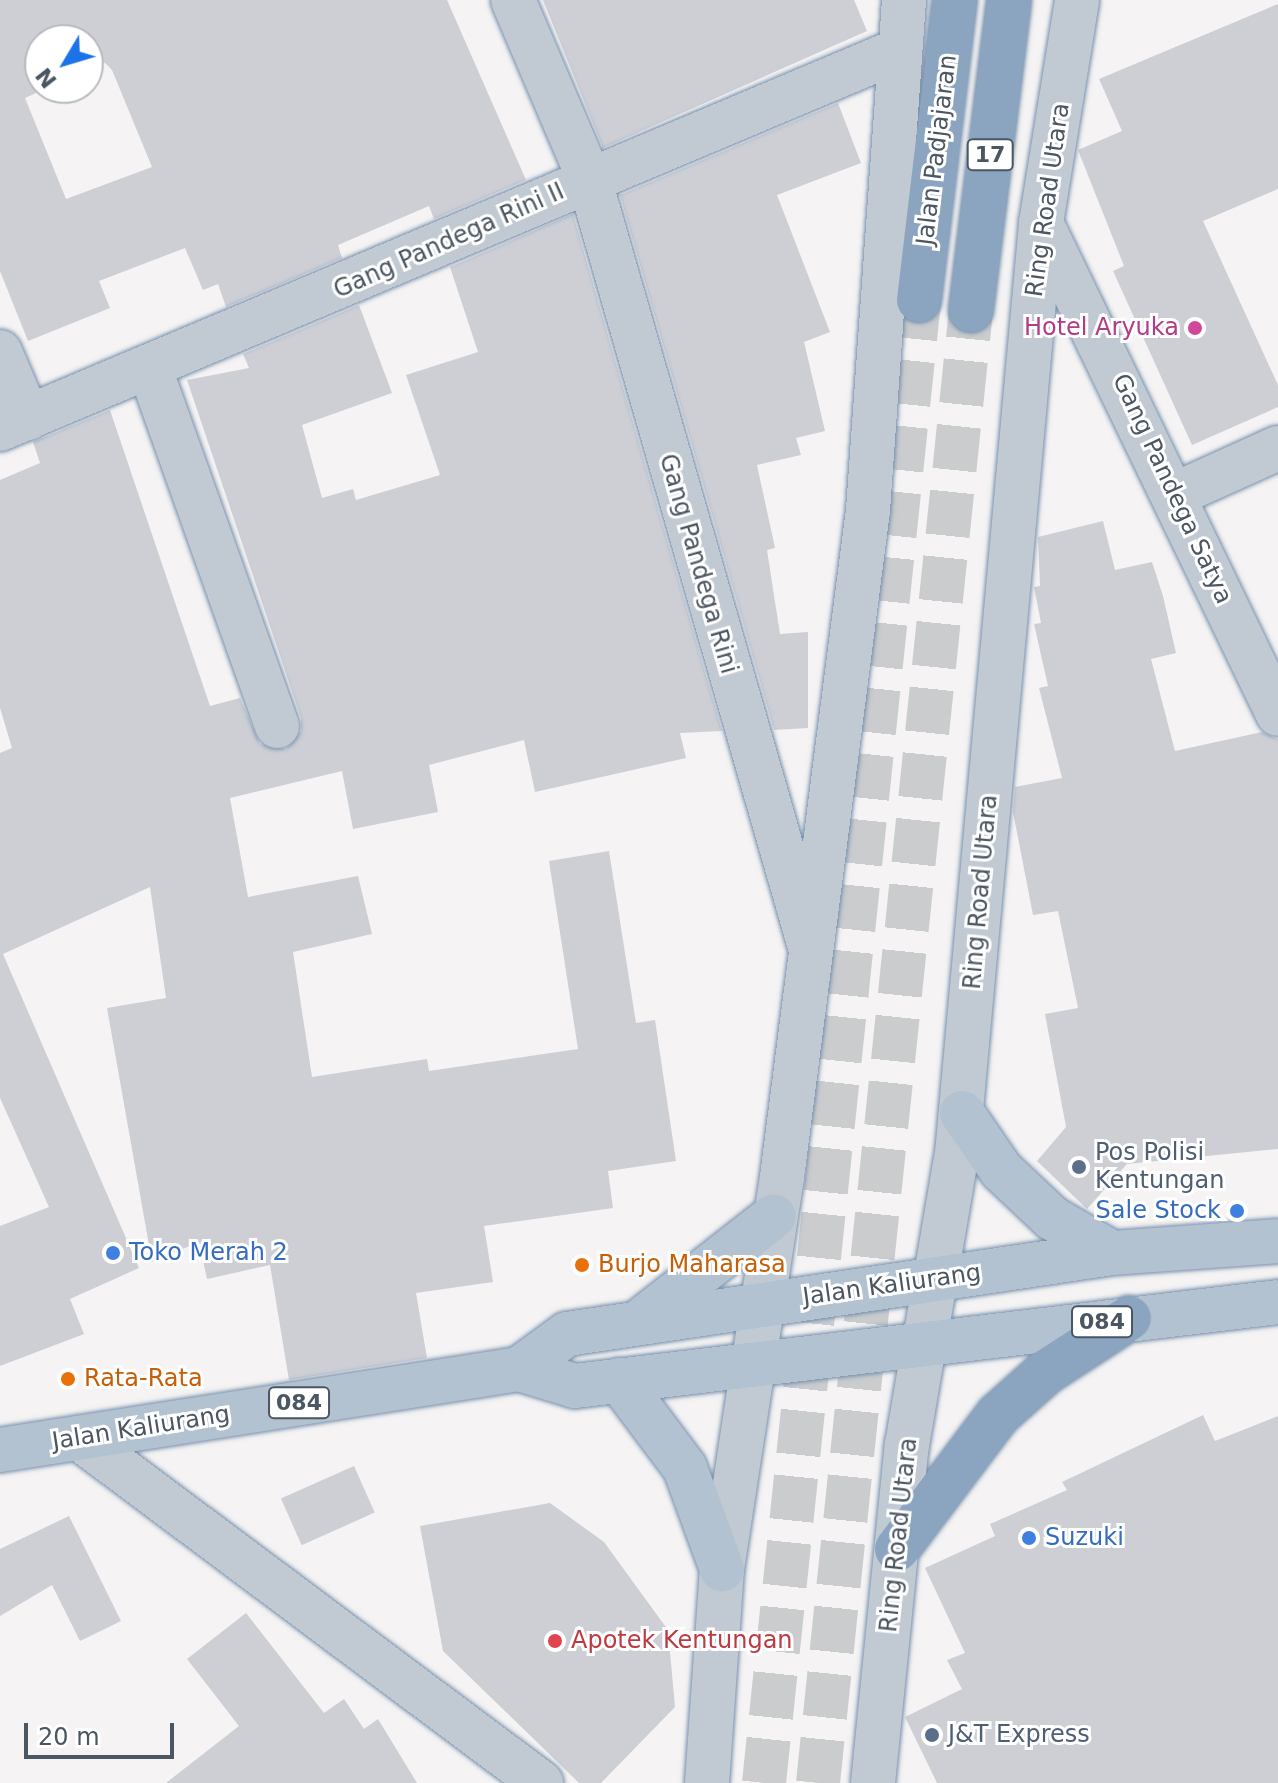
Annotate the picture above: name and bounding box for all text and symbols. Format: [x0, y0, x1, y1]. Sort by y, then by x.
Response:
north arrow [24, 24, 104, 104]
street label: Jalan Padjajaran [911, 53, 963, 247]
text: N [31, 63, 62, 93]
street label: Ring Road Utara [1020, 101, 1076, 299]
road number: 17 [966, 137, 1014, 173]
street label: Gang Pandega Rini II [329, 177, 569, 305]
place label: Hotel Aryuka [1024, 314, 1179, 342]
marker: Hotel Aryuka [1186, 319, 1204, 337]
street label: Gang Pandega Satya [1106, 369, 1238, 609]
street label: Gang Pandega Rini [653, 451, 743, 677]
street label: Ring Road Utara [958, 793, 1004, 991]
place label: Pos Polisi Kentungan [1095, 1139, 1225, 1195]
marker: Pos Polisi Kentungan [1070, 1158, 1088, 1176]
place label: Sale Stock [1096, 1197, 1221, 1225]
marker: Sale Stock [1228, 1202, 1246, 1220]
place label: Toko Merah 2 [129, 1239, 288, 1267]
marker: Toko Merah 2 [104, 1244, 122, 1262]
place label: Burjo Maharasa [598, 1251, 786, 1279]
marker: Burjo Maharasa [573, 1256, 591, 1274]
street label: Jalan Kaliurang [801, 1258, 983, 1312]
road number: 084 [1070, 1304, 1134, 1340]
place label: Rata-Rata [84, 1365, 203, 1393]
marker: Rata-Rata [59, 1370, 77, 1388]
road number: 084 [267, 1385, 331, 1421]
street label: Jalan Kaliurang [50, 1400, 232, 1456]
street label: Ring Road Utara [874, 1436, 924, 1634]
place label: Suzuki [1045, 1524, 1124, 1552]
marker: Suzuki [1020, 1529, 1038, 1547]
place label: Apotek Kentungan [571, 1627, 793, 1655]
marker: Apotek Kentungan [546, 1632, 564, 1650]
scale bar [28, 1707, 178, 1757]
place label: J&T Express [948, 1721, 1090, 1749]
text: 20 m [38, 1723, 100, 1751]
marker: J&T Express [923, 1726, 941, 1744]

